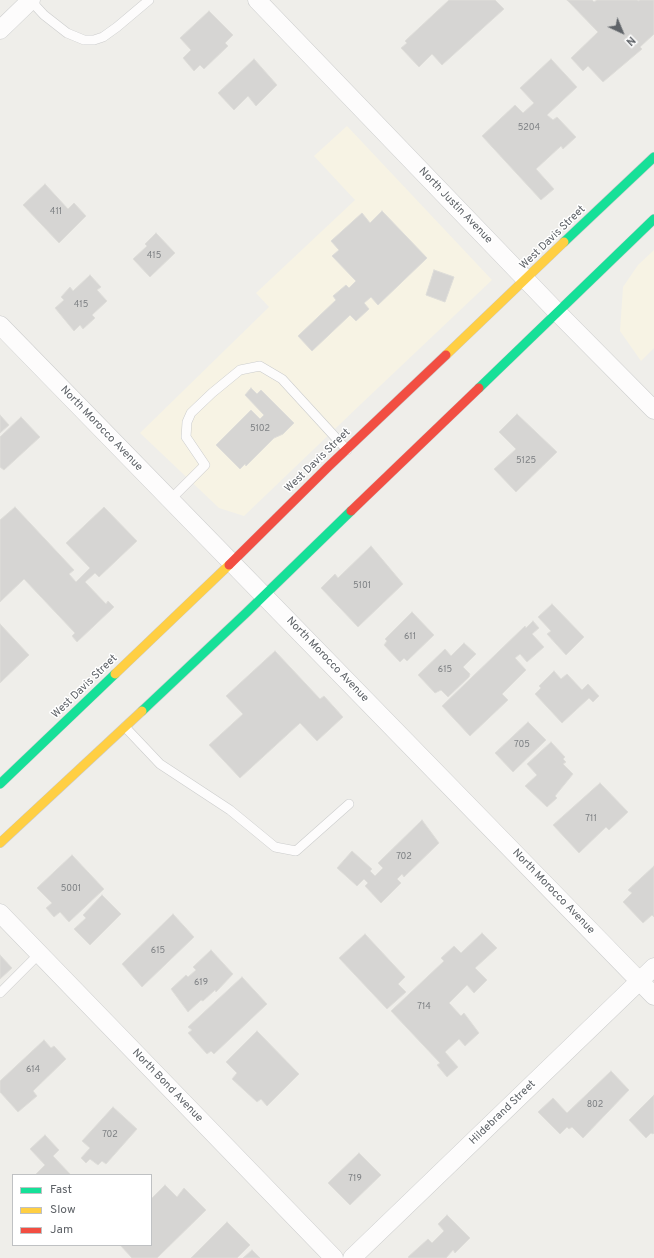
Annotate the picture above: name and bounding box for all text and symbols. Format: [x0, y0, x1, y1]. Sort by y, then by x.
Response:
north arrow [602, 12, 642, 52]
text: N [623, 33, 638, 48]
house number: 5204 [518, 123, 540, 133]
street label: North Justin Avenue [415, 165, 495, 247]
street label: West Davis Street [517, 203, 589, 273]
house number: 411 [50, 207, 62, 217]
house number: 415 [147, 251, 161, 261]
house number: 415 [74, 300, 88, 310]
street label: North Morocco Avenue [57, 384, 145, 474]
house number: 5102 [250, 424, 270, 434]
street label: West Davis Street [282, 426, 354, 496]
house number: 5125 [516, 456, 536, 466]
house number: 5101 [353, 581, 371, 591]
street label: North Morocco Avenue [283, 615, 371, 705]
house number: 611 [404, 632, 416, 642]
street label: West Davis Street [49, 652, 121, 722]
house number: 615 [438, 665, 452, 675]
house number: 705 [514, 740, 530, 750]
house number: 711 [585, 814, 597, 824]
street label: North Morocco Avenue [509, 847, 597, 937]
house number: 702 [396, 852, 412, 862]
house number: 5001 [61, 884, 81, 894]
house number: 615 [151, 946, 165, 956]
house number: 619 [194, 978, 208, 988]
house number: 714 [417, 1002, 431, 1012]
street label: North Bond Avenue [129, 1047, 205, 1125]
house number: 614 [26, 1065, 40, 1075]
street label: Hildebrand Street [467, 1078, 539, 1148]
house number: 802 [587, 1100, 603, 1110]
house number: 702 [102, 1130, 118, 1140]
legend [12, 1174, 152, 1246]
house number: 719 [348, 1174, 362, 1184]
text: Fast [50, 1182, 72, 1198]
text: Slow [50, 1202, 76, 1218]
text: Jam [50, 1222, 73, 1238]

